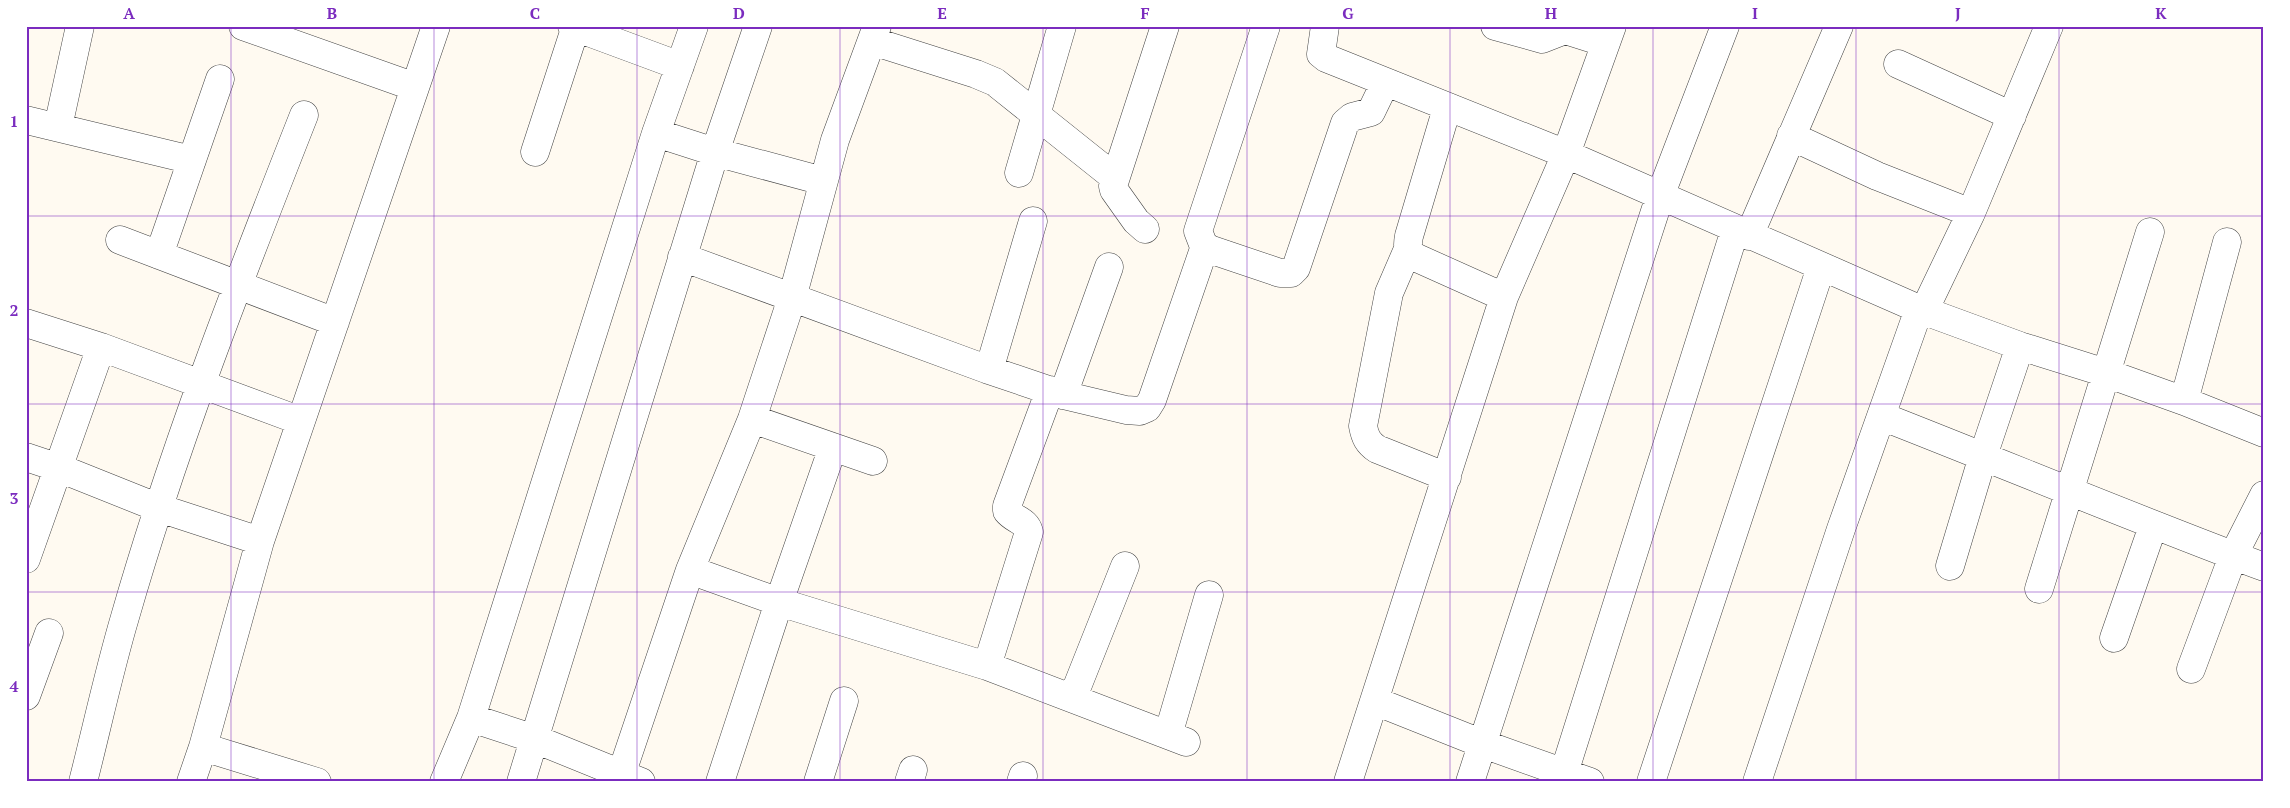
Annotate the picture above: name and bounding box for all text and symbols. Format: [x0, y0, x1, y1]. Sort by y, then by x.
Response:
text: A [123, 2, 135, 24]
text: B [327, 2, 337, 24]
text: C [530, 2, 540, 24]
text: D [733, 2, 745, 24]
text: E [937, 2, 947, 24]
text: F [1140, 2, 1150, 24]
text: G [1342, 2, 1354, 24]
text: H [1545, 2, 1557, 24]
text: I [1752, 2, 1758, 24]
text: J [1955, 2, 1961, 24]
text: K [2155, 2, 2167, 24]
text: 1 [9, 110, 19, 132]
text: 2 [9, 299, 19, 321]
text: 3 [9, 487, 19, 509]
text: 4 [9, 675, 19, 697]

